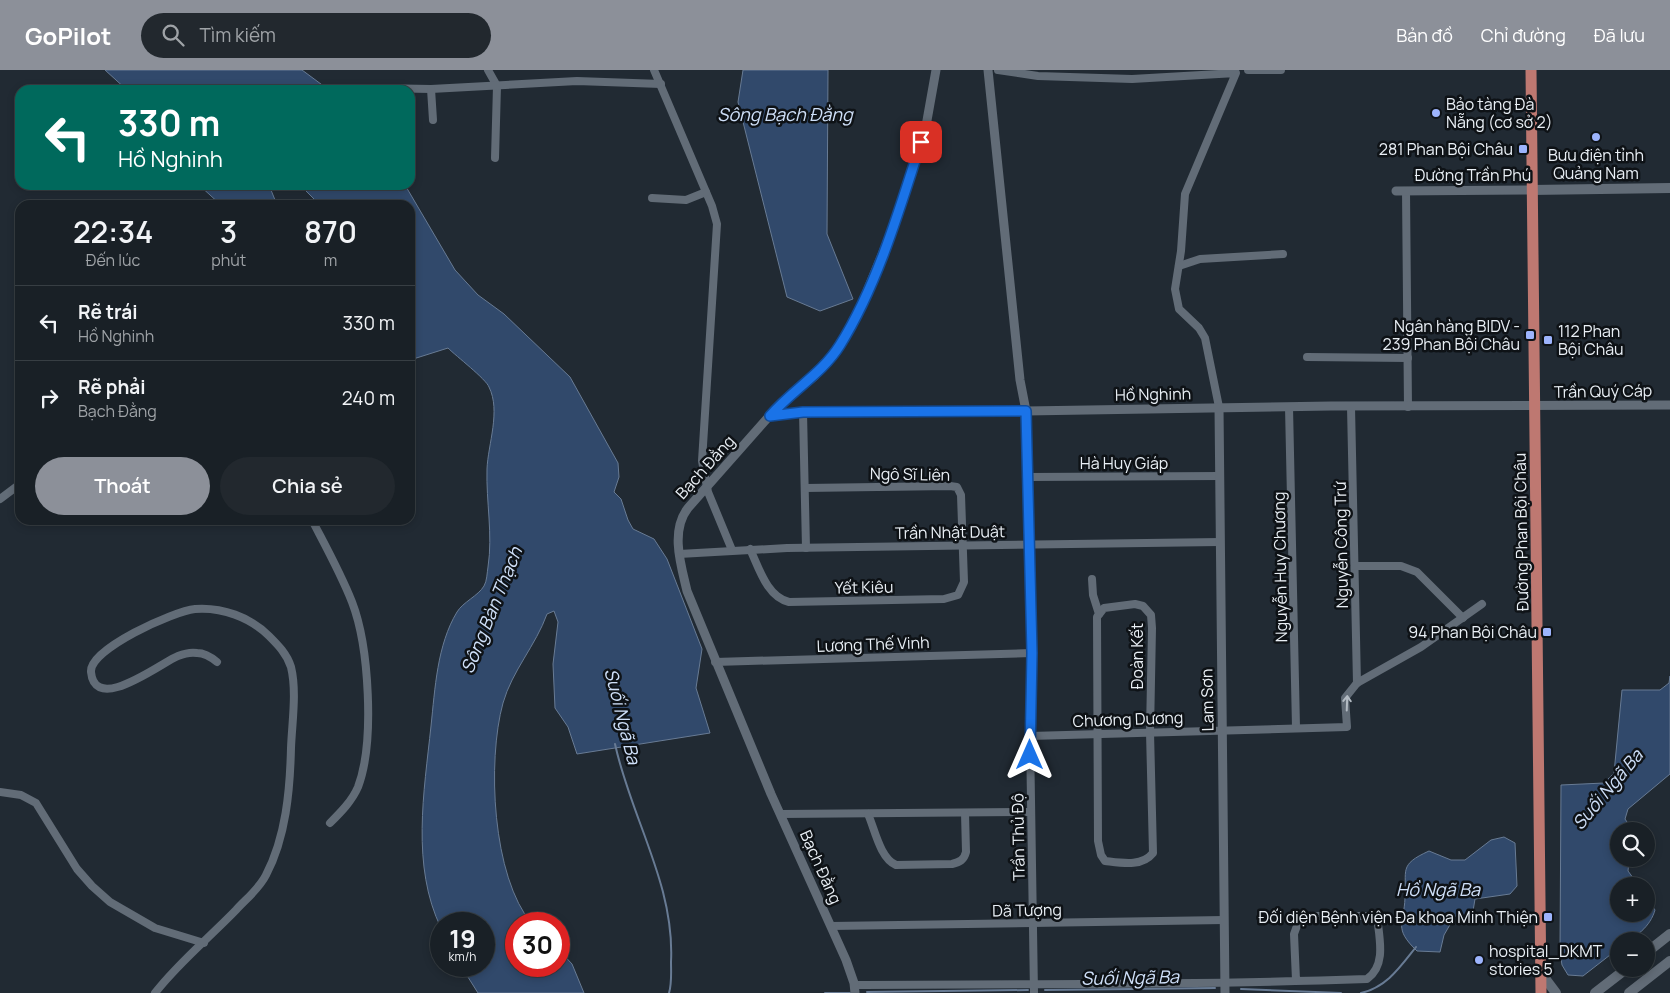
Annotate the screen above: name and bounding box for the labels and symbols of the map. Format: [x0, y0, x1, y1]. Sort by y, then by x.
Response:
place label: Bảo tàng Đà Nẵng (cơ sở 2) [1446, 93, 1552, 133]
water label: Sông Bạch Đằng [717, 102, 854, 126]
marker: Bảo tàng Đà Nẵng (cơ sở 2) [1430, 107, 1442, 119]
pin [900, 121, 942, 163]
marker: Bưu điện tỉnh Quảng Nam [1590, 131, 1602, 143]
place label: 281 Phan Bội Châu [1379, 138, 1513, 160]
marker: 281 Phan Bội Châu [1517, 143, 1529, 155]
place label: Bưu điện tỉnh Quảng Nam [1548, 144, 1644, 184]
street label: Đường Trần Phú [1415, 164, 1531, 186]
place label: Ngân hàng BIDV - 239 Phan Bội Châu [1383, 315, 1520, 355]
place label: 112 Phan Bội Châu [1558, 320, 1624, 360]
marker: Ngân hàng BIDV - 239 Phan Bội Châu [1524, 329, 1536, 341]
marker: 112 Phan Bội Châu [1542, 334, 1554, 346]
street label: Trần Quý Cáp [1554, 379, 1652, 403]
street label: Hồ Nghinh [1115, 382, 1191, 406]
street label: Bạch Đằng [670, 430, 740, 504]
street label: Hà Huy Giáp [1080, 452, 1168, 474]
street label: Đường Phan Bội Châu [1509, 453, 1533, 611]
street label: Ngô Sĩ Liên [870, 462, 950, 486]
street label: Nguyễn Công Trứ [1329, 481, 1353, 609]
street label: Nguyễn Huy Chương [1268, 491, 1292, 643]
street label: Trần Nhật Duật [895, 520, 1005, 544]
water label: Sông Bàn Thạch [455, 542, 528, 677]
street label: Yết Kiêu [834, 575, 894, 599]
place label: 94 Phan Bội Châu [1408, 621, 1537, 643]
street label: Đoàn Kết [1126, 623, 1148, 689]
marker: 94 Phan Bội Châu [1541, 626, 1553, 638]
street label: Lương Thế Vinh [816, 631, 930, 657]
water label: Suối Ngã Ba [600, 666, 647, 767]
street label: Lam Sơn [1195, 668, 1219, 732]
one-way arrow [1342, 696, 1352, 712]
street label: Chương Dương [1072, 706, 1184, 732]
position arrow [1003, 728, 1055, 780]
water label: Suối Ngã Ba [1566, 743, 1648, 834]
street label: Trần Thủ Độ [1006, 793, 1030, 881]
street label: Bạch Đằng [795, 827, 847, 907]
water label: Hồ Ngã Ba [1396, 877, 1481, 901]
street label: Dã Tượng [992, 898, 1062, 922]
place label: Đối diện Bệnh viện Đa khoa Minh Thiện [1259, 906, 1538, 928]
marker: Đối diện Bệnh viện Đa khoa Minh Thiện [1542, 911, 1554, 923]
speed limit sign: 30 [505, 912, 570, 977]
place label: hospital_DKMT stories 5 [1489, 940, 1603, 980]
marker: hospital_DKMT stories 5 [1473, 954, 1485, 966]
water label: Suối Ngã Ba [1081, 964, 1180, 990]

